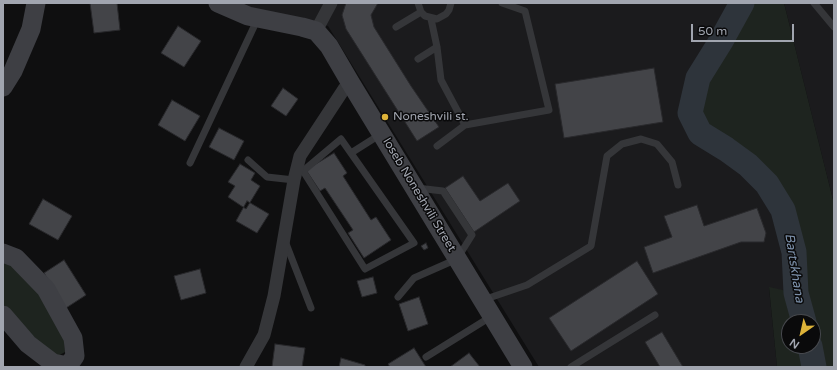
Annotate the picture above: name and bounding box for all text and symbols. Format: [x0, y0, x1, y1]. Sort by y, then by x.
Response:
scale bar [693, 16, 796, 42]
text: 50 m [698, 24, 727, 38]
place label: Noneshvili st. [393, 110, 469, 124]
marker: Noneshvili st. [380, 112, 390, 122]
street label: Ioseb Noneshvili Street [379, 135, 459, 255]
water label: Bartskhana [781, 232, 807, 304]
north arrow [781, 314, 821, 354]
text: N [787, 336, 802, 351]

